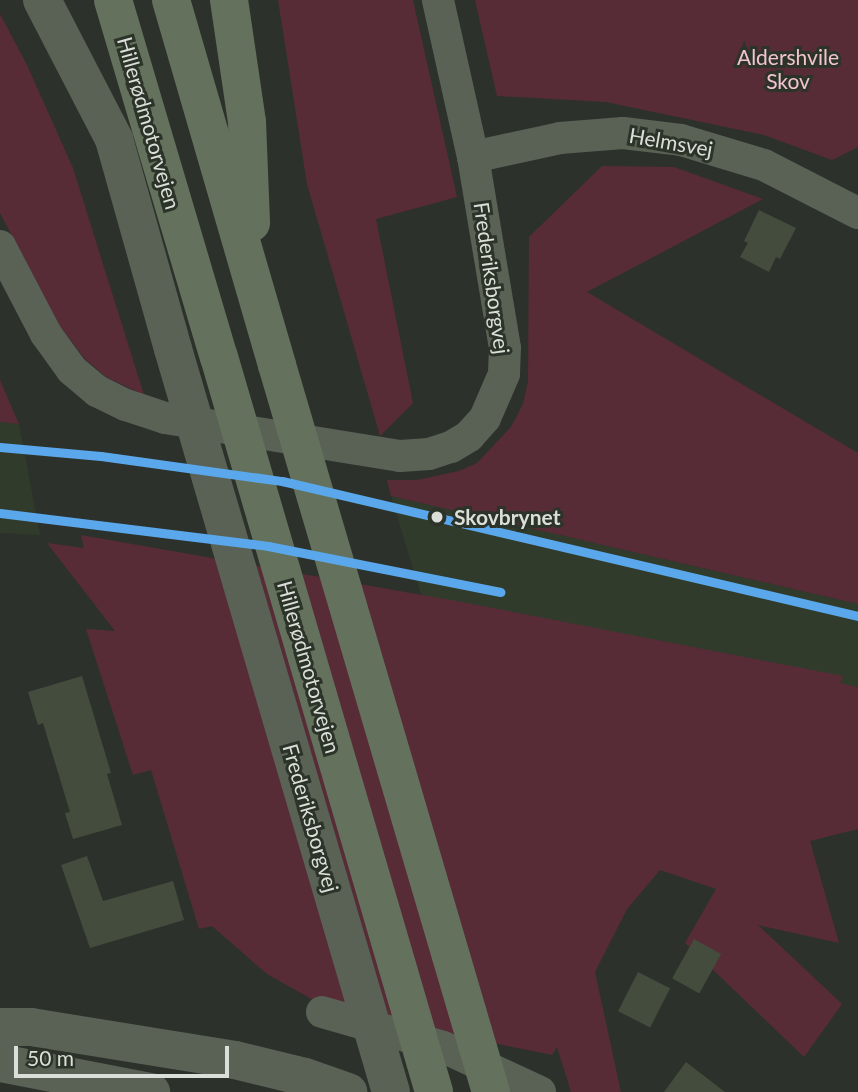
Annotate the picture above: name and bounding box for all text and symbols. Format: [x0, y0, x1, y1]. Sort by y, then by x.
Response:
street label: Hillerødmotorvejen [112, 34, 186, 212]
park label: Aldershvile Skov [737, 44, 839, 94]
street label: Helmsvej [627, 122, 715, 162]
street label: Frederiksborgvej [469, 200, 515, 356]
place label: Skovbrynet [454, 504, 560, 530]
marker: Skovbrynet [426, 506, 448, 528]
street label: Hillerødmotorvejen [272, 578, 346, 756]
street label: Frederiksborgvej [278, 741, 344, 895]
scale bar [18, 1032, 233, 1076]
text: 50 m [27, 1045, 74, 1070]

